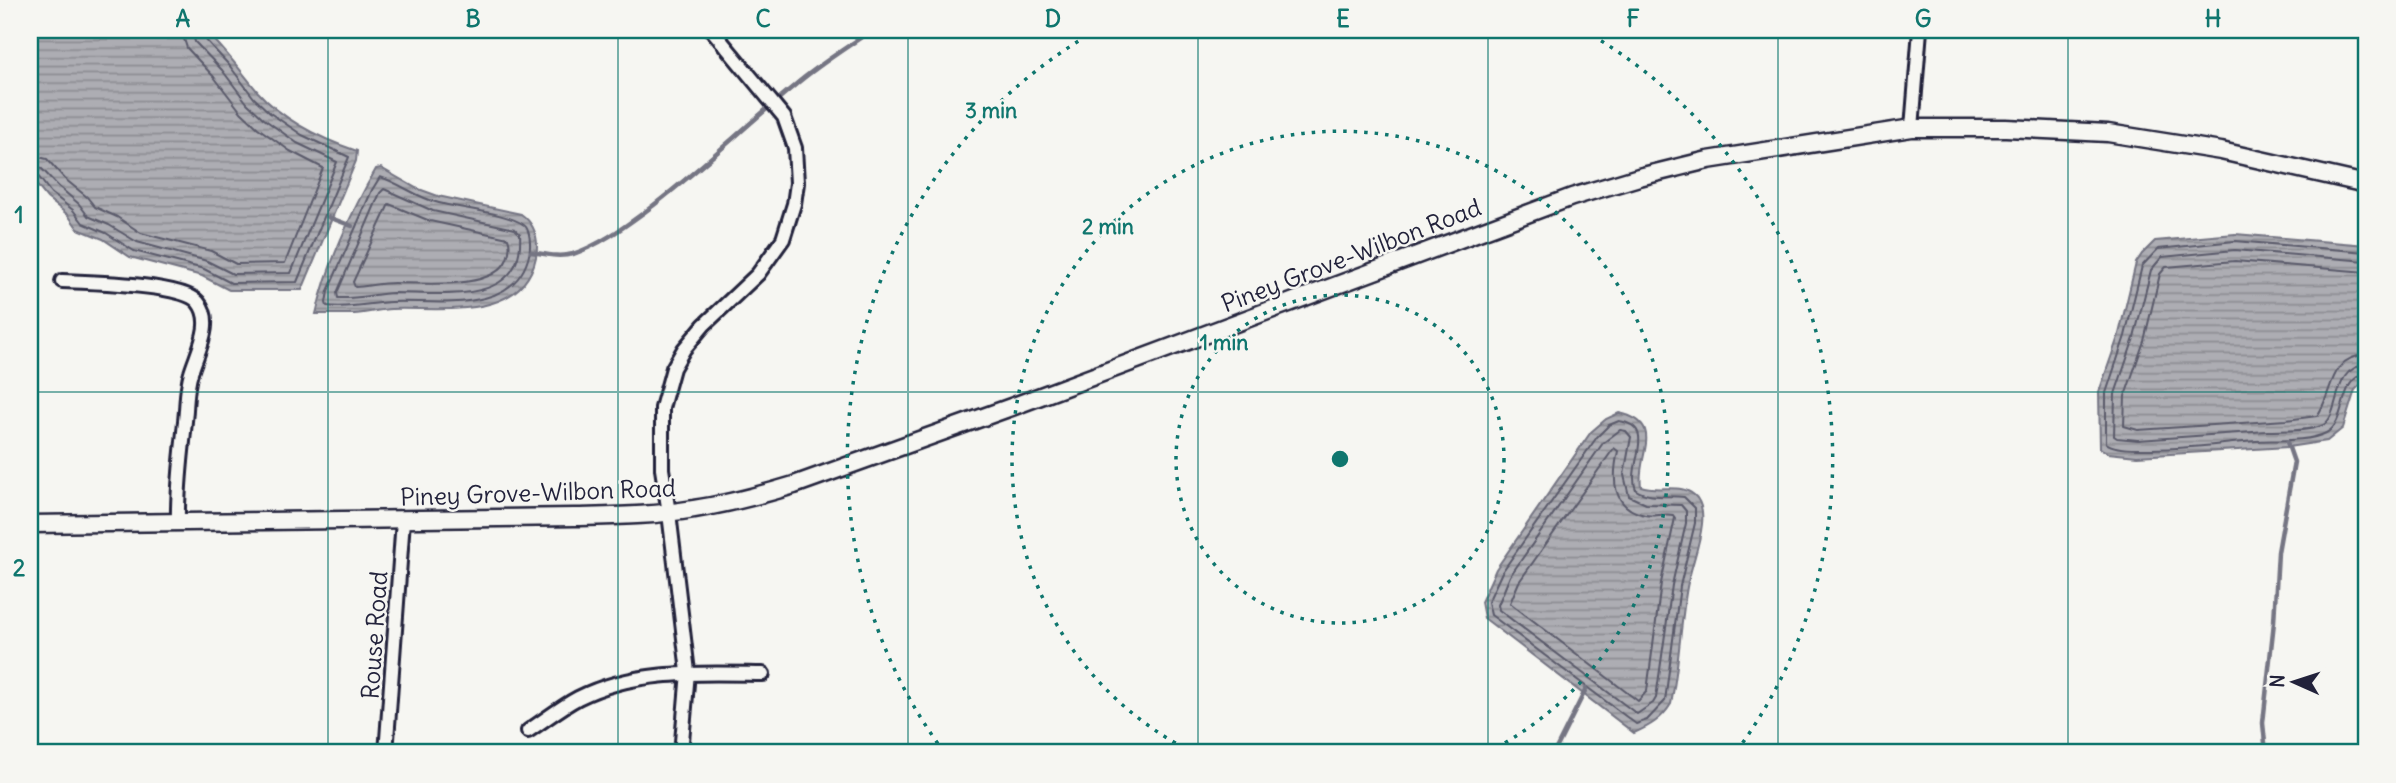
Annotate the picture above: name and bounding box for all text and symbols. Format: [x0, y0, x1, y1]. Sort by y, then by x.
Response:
text: A [176, 4, 191, 33]
text: B [465, 4, 481, 33]
text: C [755, 4, 771, 33]
text: D [1045, 4, 1061, 33]
text: E [1336, 4, 1350, 33]
text: F [1626, 4, 1640, 33]
text: G [1915, 4, 1931, 33]
text: H [2205, 4, 2221, 33]
text: 3 min [965, 97, 1017, 124]
street label: Piney Grove-Wilbon Road [1217, 192, 1485, 318]
text: 1 [14, 200, 24, 229]
text: 2 min [1082, 213, 1134, 240]
text: 1 min [1200, 329, 1248, 356]
centre of rings [1328, 447, 1352, 471]
street label: Piney Grove-Wilbon Road [400, 472, 676, 512]
text: 2 [13, 553, 26, 582]
street label: Rouse Road [355, 570, 393, 700]
north arrow [2260, 646, 2330, 716]
text: N [2265, 674, 2289, 688]

